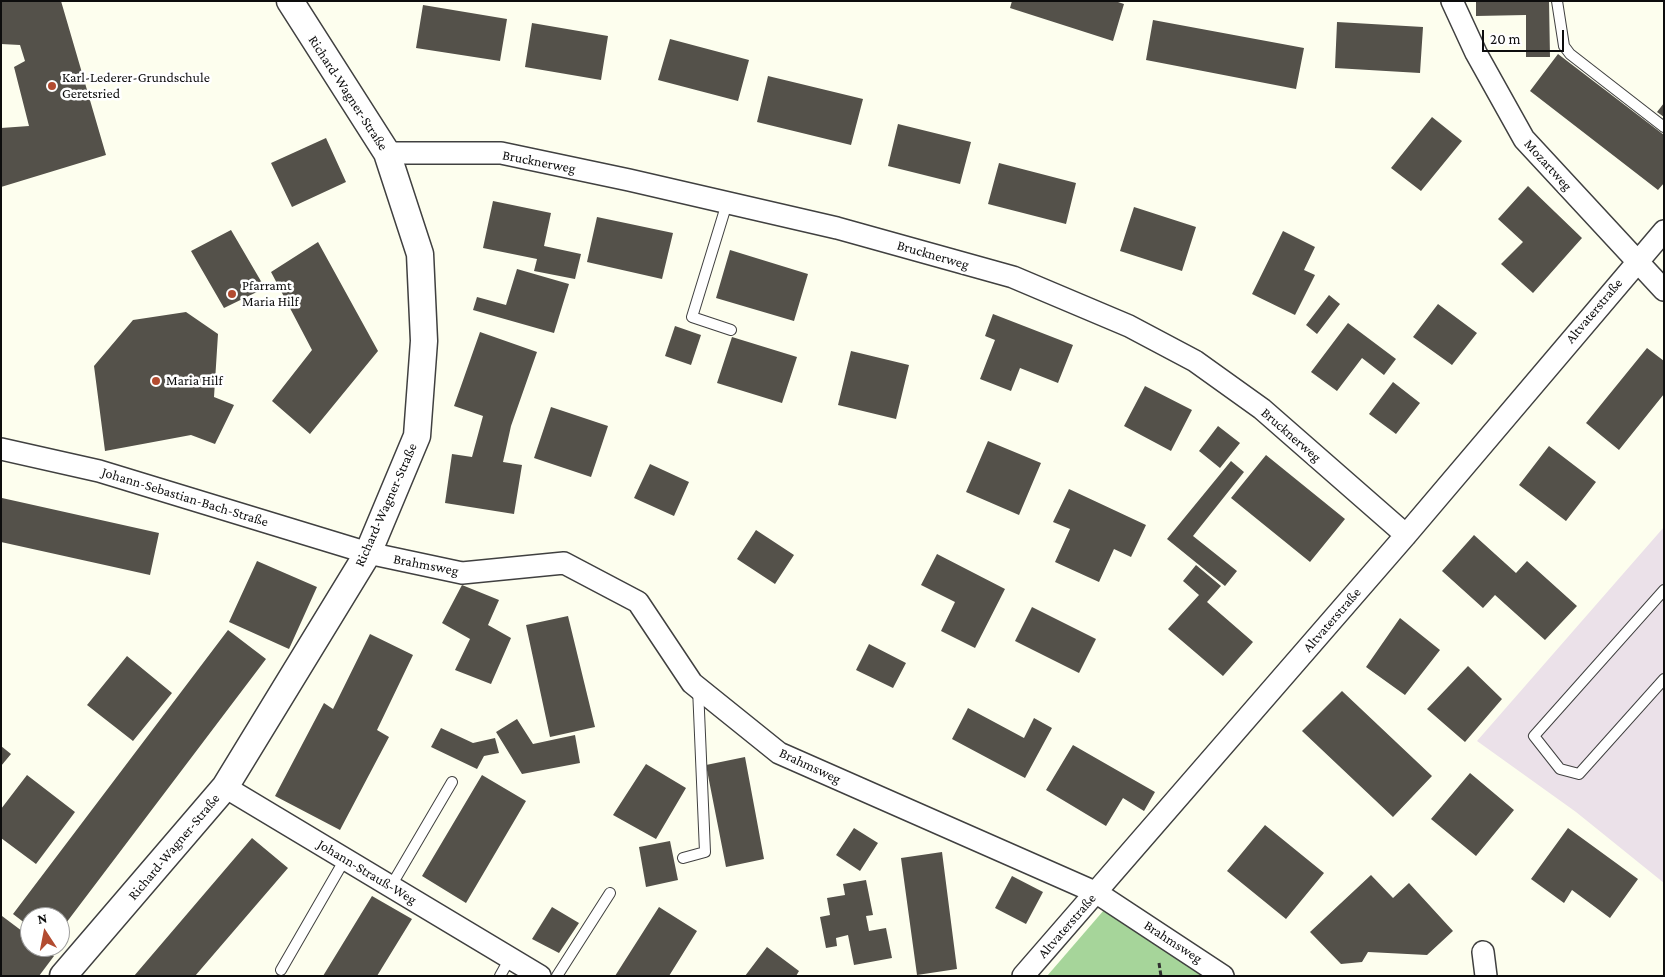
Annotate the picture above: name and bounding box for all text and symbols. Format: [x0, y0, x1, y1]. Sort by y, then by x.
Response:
scale bar [1485, 20, 1568, 52]
text: 20 m [1490, 31, 1521, 47]
street label: Richard-Wagner-Straße [305, 32, 391, 154]
place label: Karl-Lederer-Grundschule Geretsried [62, 70, 210, 102]
marker: Karl-Lederer-Grundschule Geretsried [46, 80, 58, 92]
street label: Mozartweg [1520, 136, 1576, 194]
street label: Brucknerweg [501, 147, 577, 177]
street label: Brucknerweg [895, 237, 971, 273]
street label: Altvaterstraße [1562, 275, 1626, 347]
place label: Pfarramt Maria Hilf [242, 278, 299, 310]
marker: Pfarramt Maria Hilf [226, 288, 238, 300]
place label: Maria Hilf [166, 373, 223, 389]
marker: Maria Hilf [150, 375, 162, 387]
street label: Brucknerweg [1257, 404, 1325, 466]
street label: Richard-Wagner-Straße [351, 441, 421, 569]
street label: Johann-Sebastian-Bach-Straße [100, 464, 270, 530]
street label: Brahmsweg [392, 550, 460, 580]
street label: Altvaterstraße [1299, 584, 1365, 656]
street label: Brahmsweg [776, 744, 844, 788]
street label: Richard-Wagner-Straße [125, 790, 223, 904]
street label: Johann-Strauß-Weg [314, 836, 420, 908]
street label: Altvaterstraße [1034, 890, 1100, 962]
north arrow [20, 907, 70, 957]
text: N [36, 909, 49, 927]
street label: Brahmsweg [1141, 917, 1205, 967]

